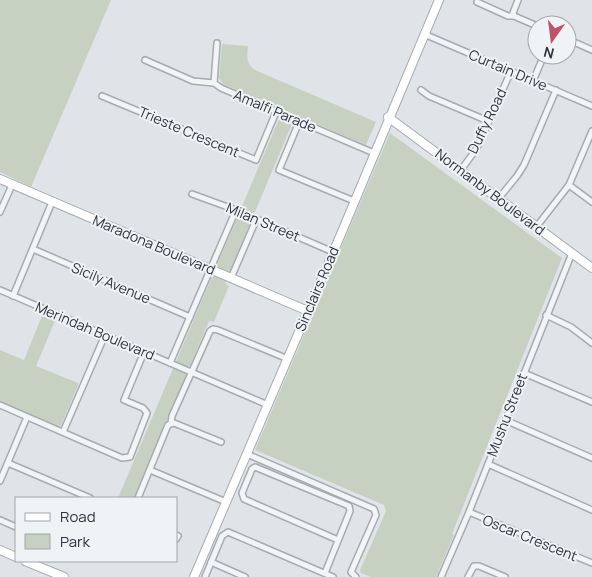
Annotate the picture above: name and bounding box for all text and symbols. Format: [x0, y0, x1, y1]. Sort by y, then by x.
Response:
north arrow [527, 15, 577, 65]
text: N [542, 43, 556, 64]
street label: Curtain Drive [466, 44, 551, 95]
street label: Amalfi Parade [231, 85, 319, 136]
street label: Duffy Road [463, 85, 511, 157]
street label: Trieste Crescent [136, 102, 243, 161]
street label: Normanby Boulevard [431, 144, 549, 239]
street label: Milan Street [223, 197, 303, 246]
street label: Maradona Boulevard [90, 210, 218, 279]
street label: Sinclairs Road [290, 244, 343, 334]
street label: Sicily Avenue [69, 257, 154, 308]
street label: Merindah Boulevard [33, 297, 158, 364]
street label: Mushu Street [482, 370, 531, 459]
legend [15, 497, 178, 562]
text: Road [60, 506, 96, 527]
street label: Oscar Crescent [480, 510, 581, 565]
text: Park [60, 531, 90, 552]

